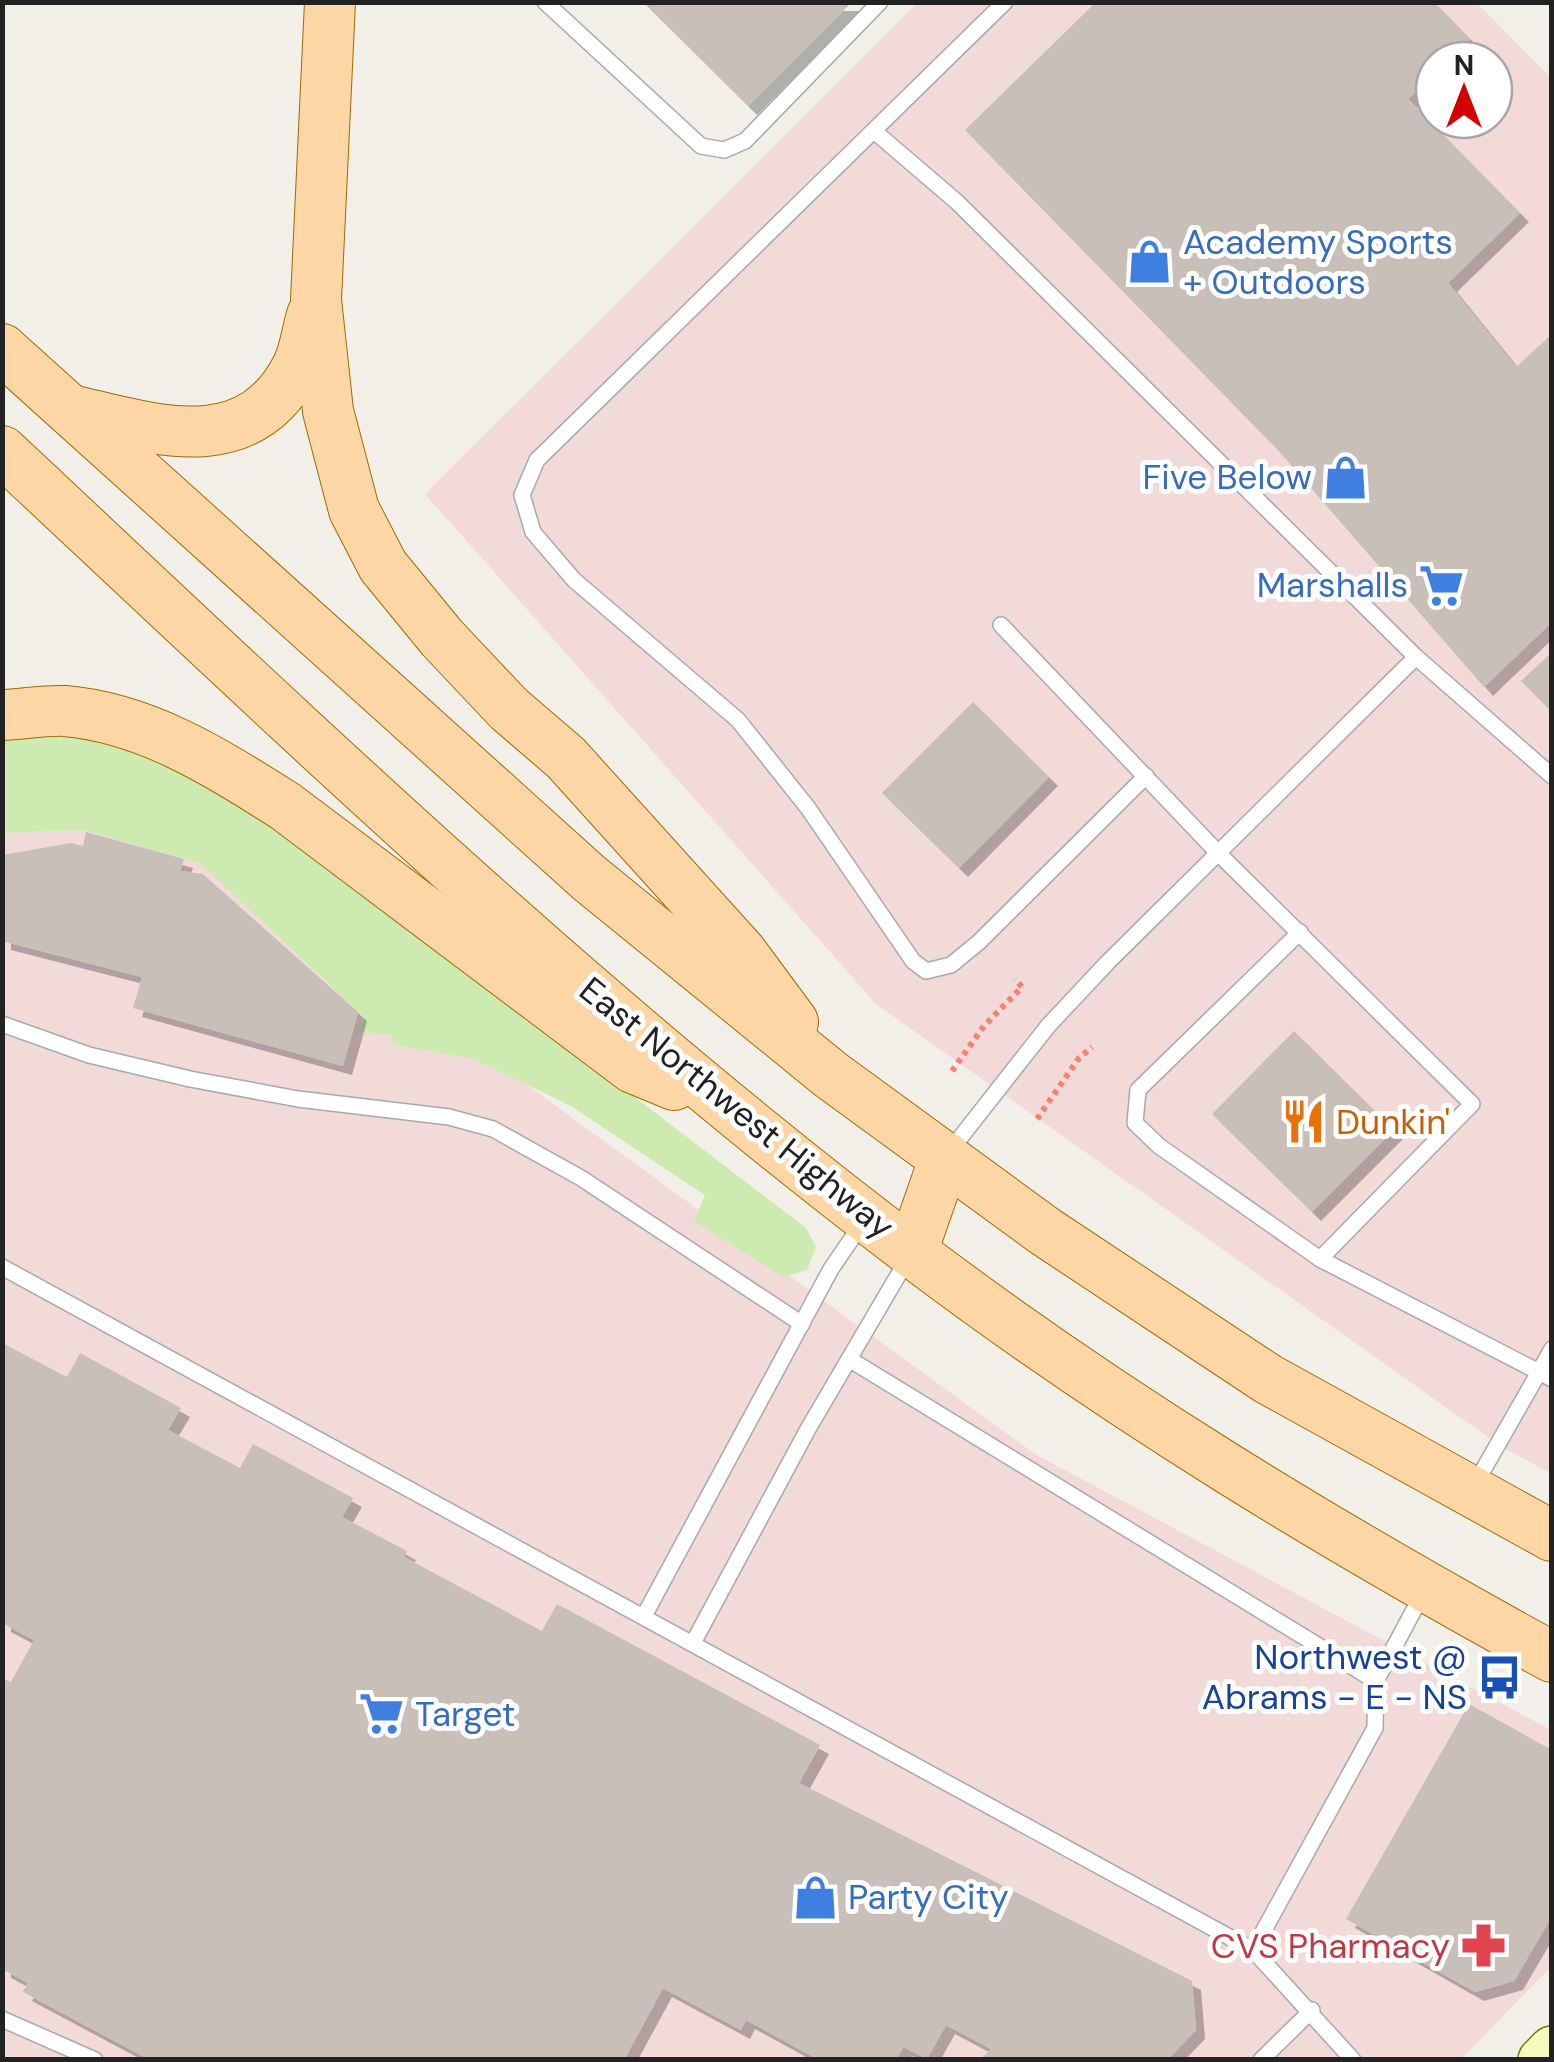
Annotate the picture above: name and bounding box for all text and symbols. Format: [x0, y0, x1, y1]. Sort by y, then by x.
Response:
north arrow [1414, 40, 1514, 140]
text: N [1454, 47, 1474, 84]
place label: Academy Sports + Outdoors [1183, 219, 1453, 305]
shop icon: Academy Sports + Outdoors [1126, 238, 1174, 286]
shop icon: Five Below [1321, 453, 1369, 501]
place label: Five Below [1143, 454, 1312, 500]
supermarket icon: Marshalls [1417, 561, 1465, 609]
place label: Marshalls [1257, 562, 1408, 608]
street label: East Northwest Highway [570, 967, 904, 1249]
restaurant icon: Dunkin' [1279, 1098, 1327, 1146]
place label: Dunkin' [1336, 1099, 1450, 1145]
place label: Northwest @ Abrams - E - NS [1202, 1634, 1467, 1720]
bus stop icon: Northwest @ Abrams - E - NS [1476, 1653, 1524, 1701]
supermarket icon: Target [358, 1690, 406, 1738]
place label: Target [415, 1691, 515, 1737]
shop icon: Party City [791, 1873, 839, 1921]
place label: Party City [848, 1874, 1009, 1920]
pharmacy icon: CVS Pharmacy [1459, 1922, 1507, 1970]
place label: CVS Pharmacy [1211, 1923, 1450, 1969]

